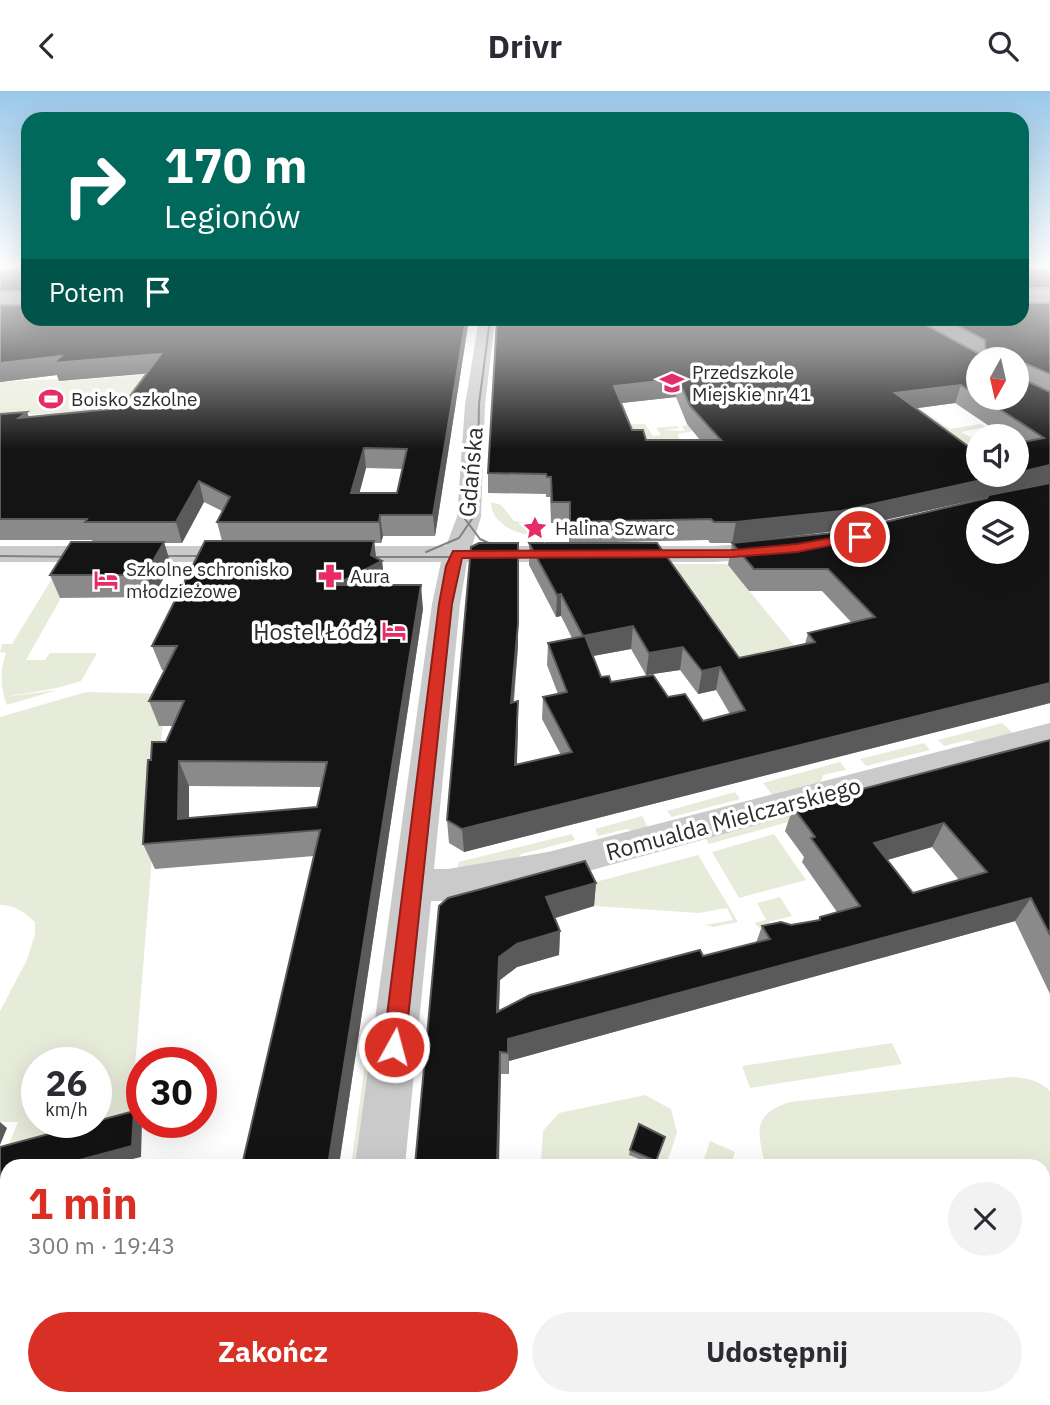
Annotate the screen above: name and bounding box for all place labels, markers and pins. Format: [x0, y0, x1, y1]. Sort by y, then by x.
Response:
place label: Przedszkole Miejskie nr 41 [692, 360, 811, 406]
school or university icon: Przedszkole Miejskie nr 41 [658, 369, 686, 397]
sports icon: Boisko szkolne [37, 385, 65, 413]
place label: Boisko szkolne [71, 387, 197, 411]
pin [830, 507, 890, 567]
place icon: Halina Szwarc [521, 514, 549, 542]
place label: Halina Szwarc [555, 516, 675, 540]
place label: Szkolne schronisko młodzieżowe [126, 557, 289, 603]
pharmacy icon: Aura [316, 562, 344, 590]
place label: Aura [350, 564, 390, 588]
hotel icon: Szkolne schronisko młodzieżowe [92, 566, 120, 594]
place label: Hostel Łódź [253, 616, 374, 646]
hotel icon: Hostel Łódź [380, 617, 408, 645]

